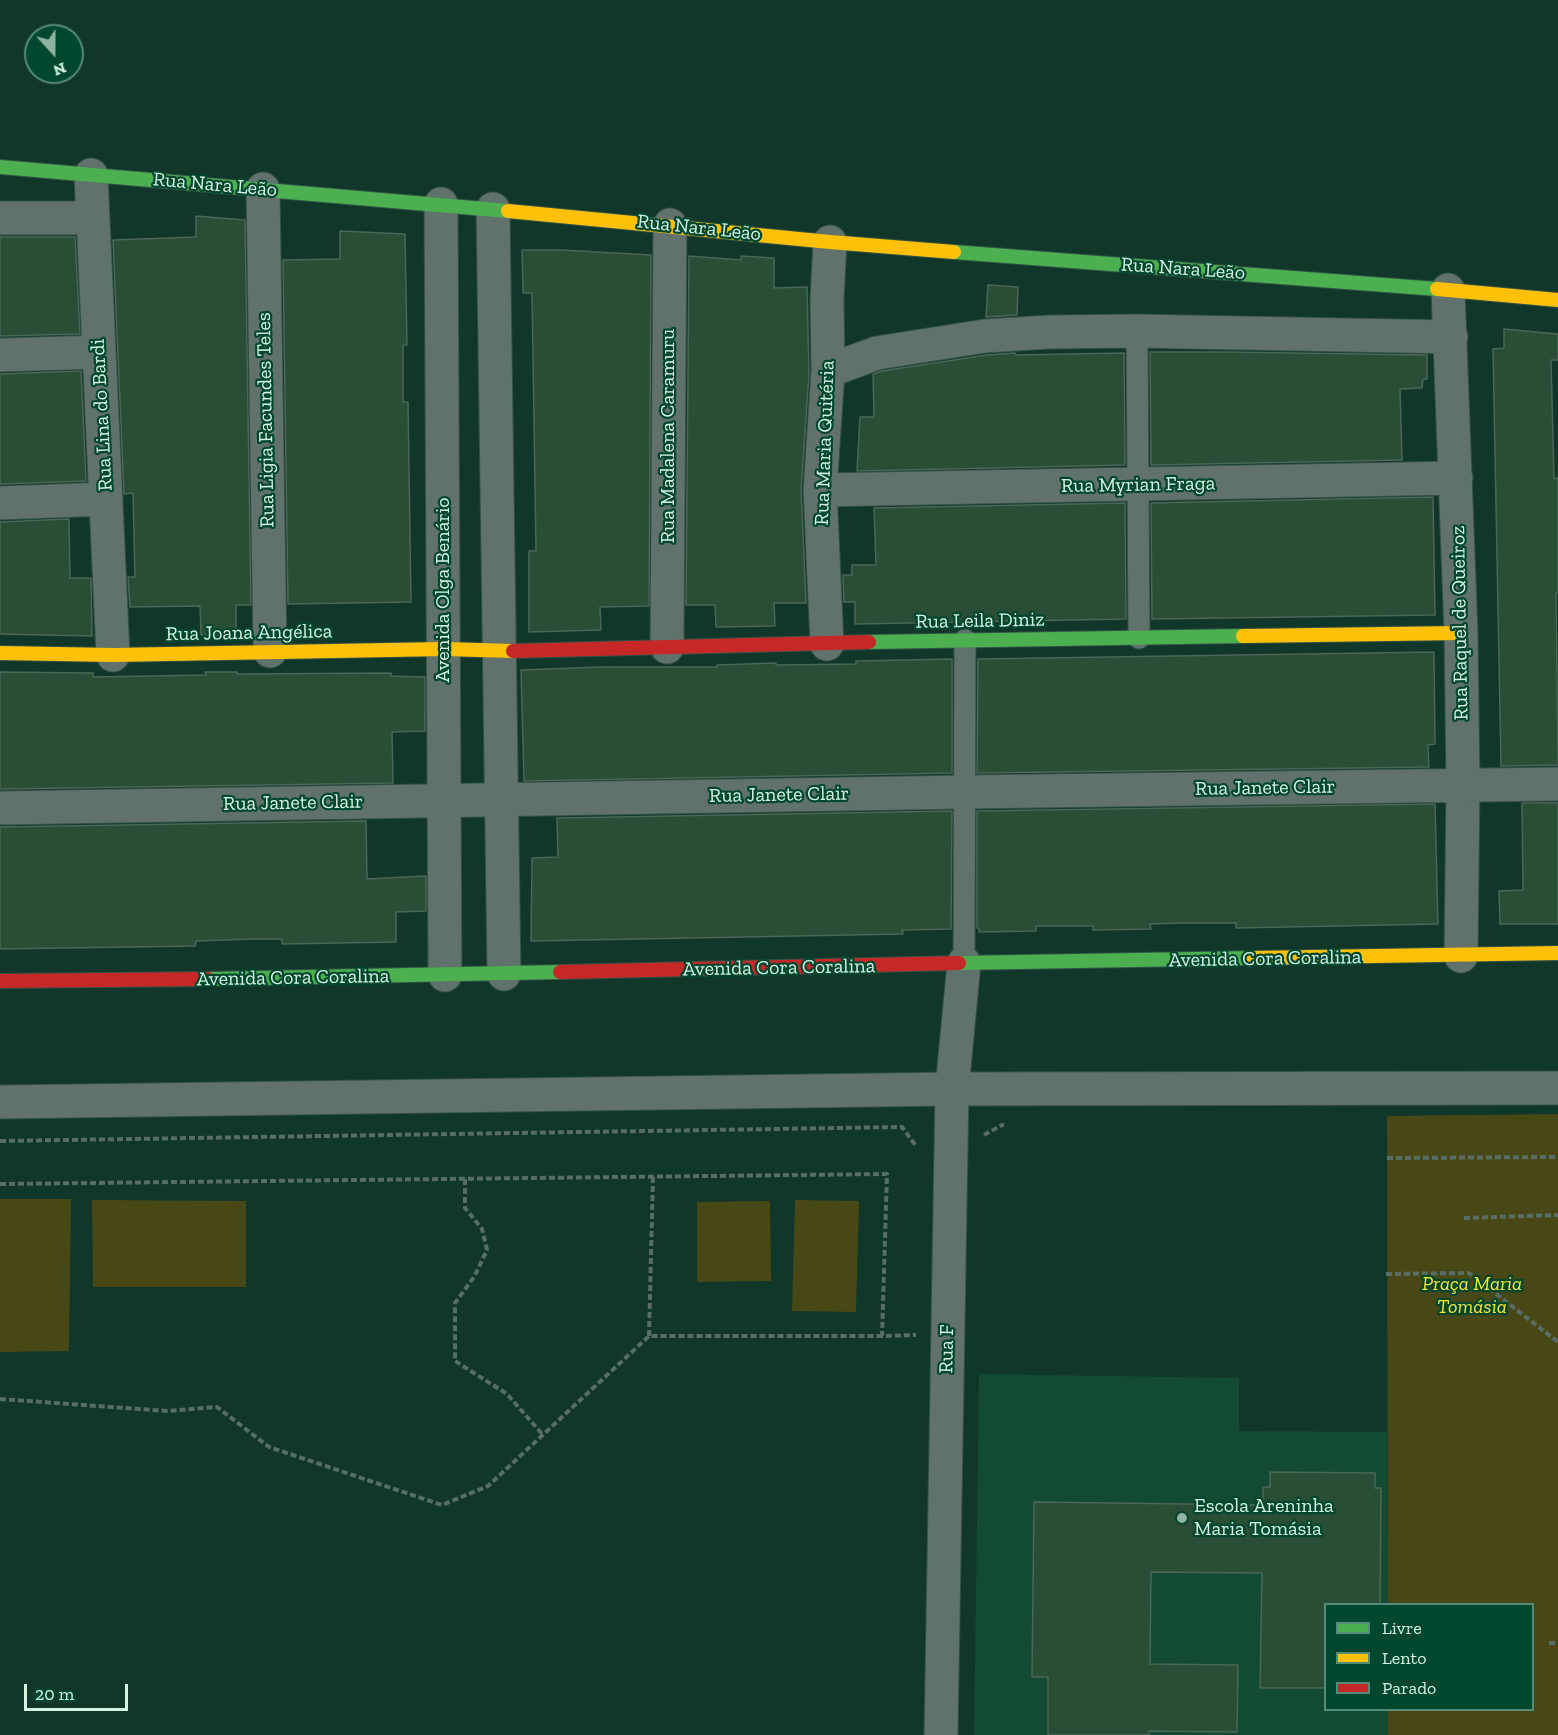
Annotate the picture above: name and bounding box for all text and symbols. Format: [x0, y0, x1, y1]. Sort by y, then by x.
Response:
north arrow [24, 24, 84, 84]
text: N [51, 58, 69, 80]
street label: Rua Nara Leão [152, 168, 278, 202]
street label: Rua Nara Leão [636, 210, 762, 246]
street label: Rua Nara Leão [1120, 253, 1246, 285]
street label: Rua Ligia Facundes Teles [252, 312, 280, 528]
street label: Rua Madalena Caramuru [656, 329, 680, 543]
street label: Rua Lina do Bardi [86, 338, 118, 492]
street label: Rua Maria Quitéria [810, 360, 840, 526]
street label: Rua Myrian Fraga [1061, 472, 1215, 498]
street label: Avenida Olga Benário [431, 497, 455, 683]
street label: Rua Raquel de Queiroz [1446, 525, 1474, 721]
street label: Rua Leila Diniz [915, 608, 1045, 634]
street label: Rua Joana Angélica [166, 620, 332, 646]
street label: Rua Janete Clair [1195, 775, 1335, 801]
street label: Rua Janete Clair [709, 782, 849, 808]
street label: Rua Janete Clair [223, 790, 363, 816]
street label: Avenida Cora Coralina [1169, 945, 1361, 973]
street label: Avenida Cora Coralina [683, 954, 875, 982]
street label: Avenida Cora Coralina [197, 964, 389, 992]
park label: Praça Maria Tomásia [1422, 1272, 1522, 1319]
street label: Rua F [935, 1324, 959, 1374]
place label: Escola Areninha Maria Tomásia [1194, 1494, 1334, 1541]
marker: Escola Areninha Maria Tomásia [1175, 1511, 1189, 1525]
legend [1324, 1603, 1534, 1711]
text: Livre [1382, 1617, 1422, 1639]
text: Lento [1382, 1647, 1427, 1669]
scale bar [27, 1672, 130, 1710]
text: Parado [1382, 1677, 1436, 1699]
text: 20 m [35, 1683, 74, 1705]

